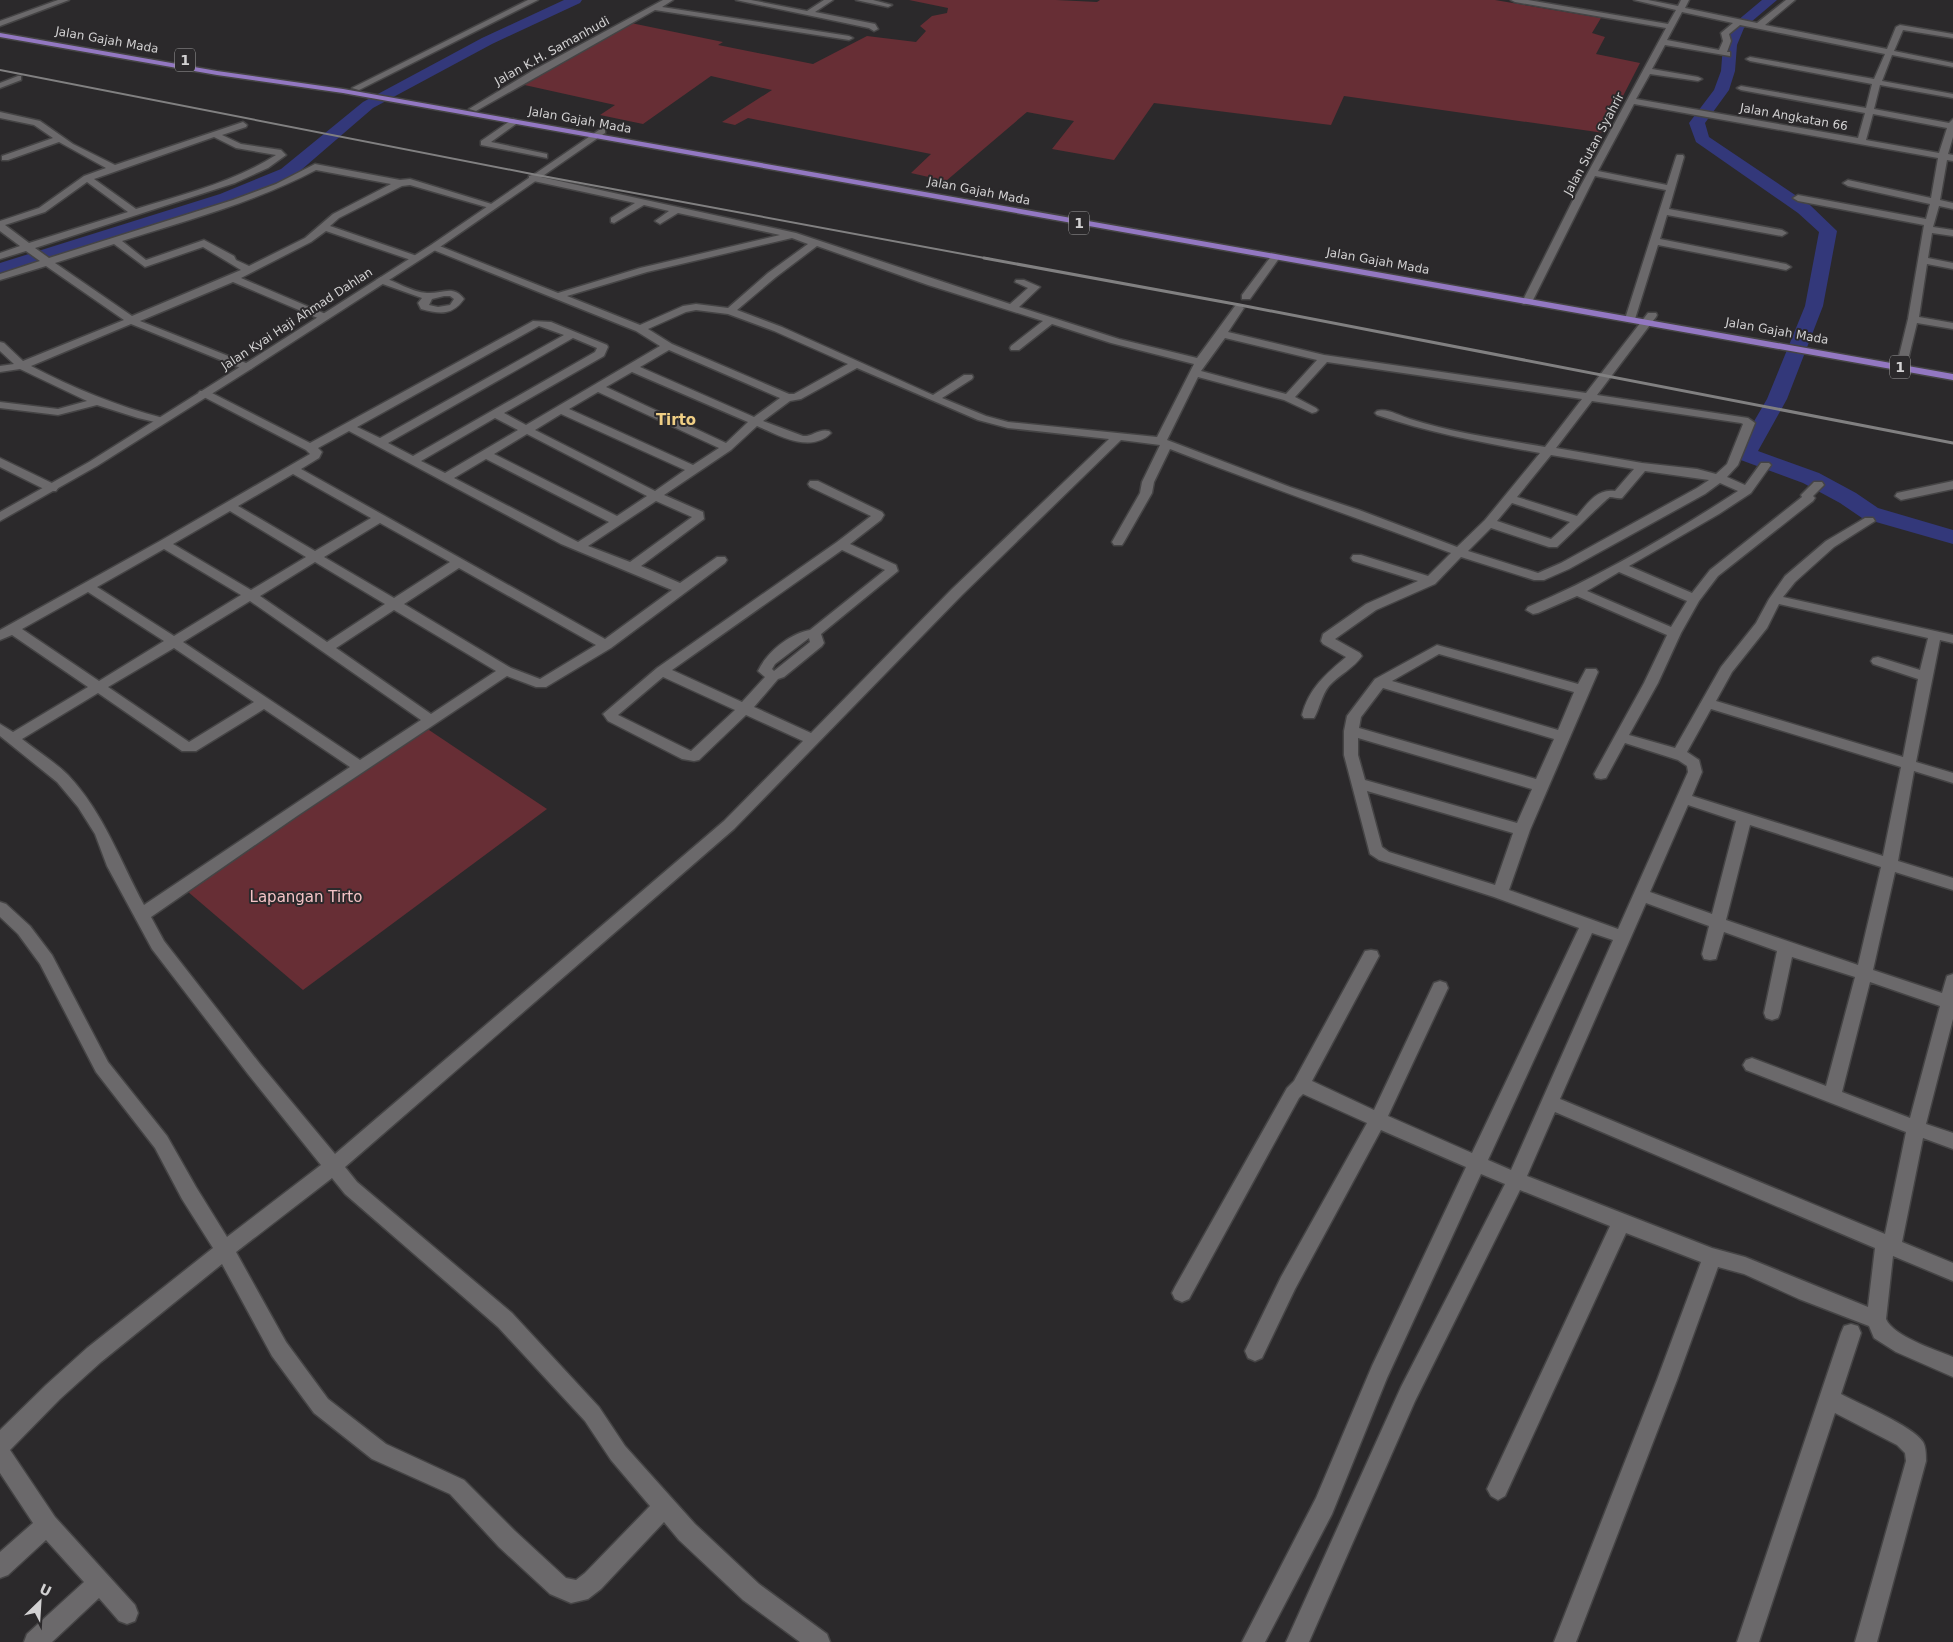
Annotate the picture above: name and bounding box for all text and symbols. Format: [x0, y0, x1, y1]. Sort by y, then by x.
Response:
street label: Jalan K.H. Samanhudi [491, 14, 612, 89]
street label: Jalan Gajah Mada [53, 24, 160, 56]
road number: 1 [175, 48, 195, 72]
street label: Jalan Sutan Syahrir [1560, 90, 1627, 199]
street label: Jalan Angkatan 66 [1738, 100, 1849, 133]
street label: Jalan Gajah Mada [526, 104, 633, 136]
street label: Jalan Gajah Mada [925, 174, 1032, 208]
road number: 1 [1069, 212, 1089, 234]
street label: Jalan Gajah Mada [1324, 245, 1431, 277]
street label: Jalan Kyai Haji Ahmad Dahlan [218, 265, 375, 374]
street label: Jalan Gajah Mada [1723, 315, 1830, 347]
road number: 1 [1890, 356, 1910, 378]
district label: Tirto [656, 411, 696, 429]
park label: Lapangan Tirto [250, 888, 362, 906]
north arrow [15, 1577, 65, 1627]
text: U [37, 1581, 54, 1600]

